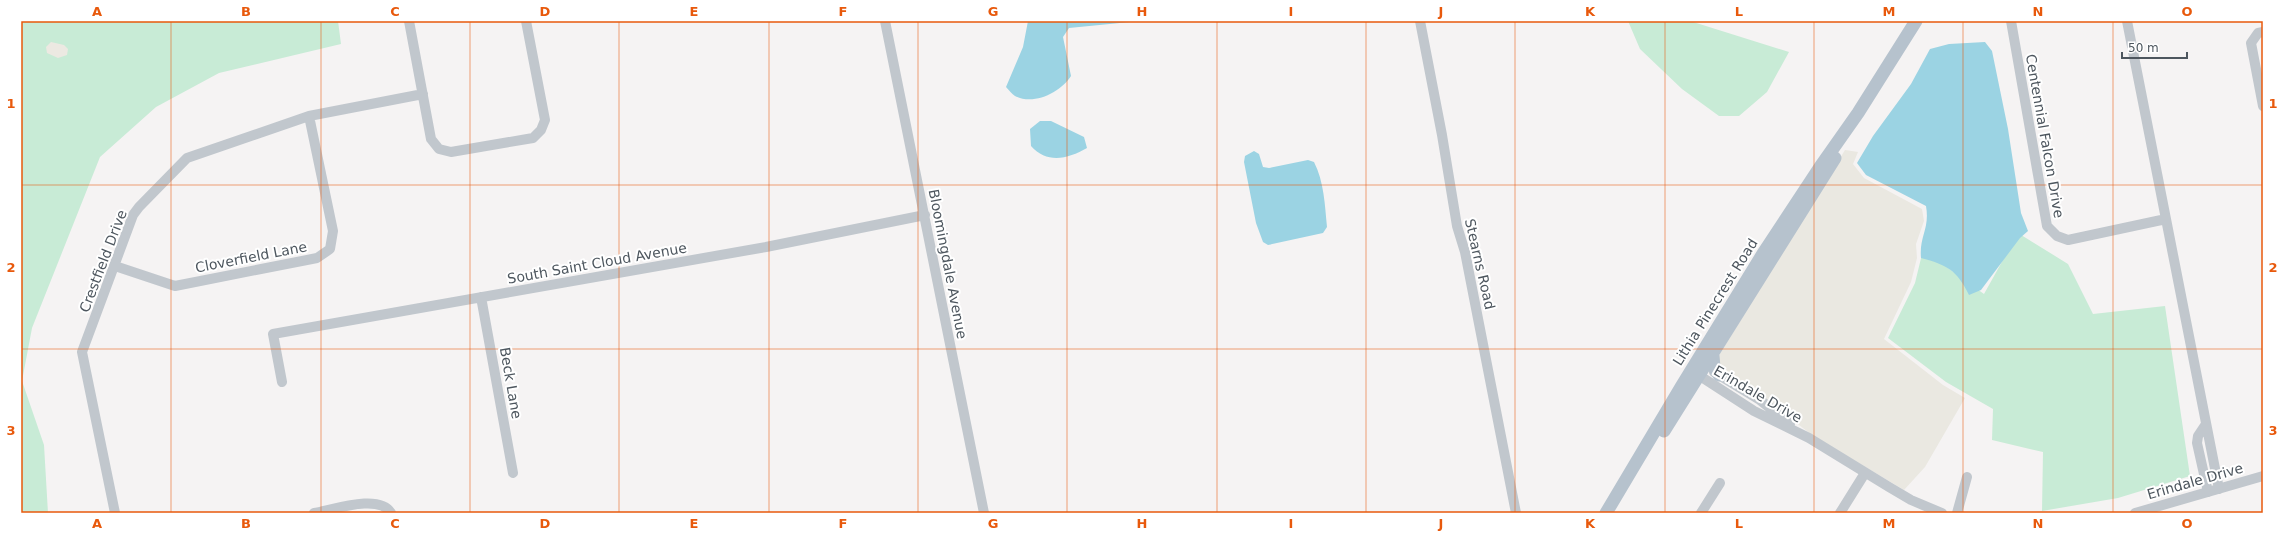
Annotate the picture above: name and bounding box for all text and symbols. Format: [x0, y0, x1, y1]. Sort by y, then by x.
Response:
text: A [92, 4, 102, 19]
text: B [241, 4, 251, 19]
text: C [390, 4, 400, 19]
text: D [540, 4, 551, 19]
text: E [690, 4, 698, 19]
text: F [839, 4, 847, 19]
text: G [988, 4, 998, 19]
text: H [1137, 4, 1147, 19]
text: I [1289, 4, 1293, 19]
text: J [1438, 4, 1443, 19]
text: K [1585, 4, 1596, 19]
text: L [1735, 4, 1743, 19]
text: M [1883, 4, 1895, 19]
text: N [2033, 4, 2043, 19]
text: O [2181, 4, 2193, 19]
scale bar [2122, 34, 2187, 60]
text: 50 m [2128, 41, 2159, 55]
street label: Centennial Falcon Drive [2023, 53, 2067, 219]
text: 1 [6, 96, 16, 111]
text: 1 [2268, 96, 2278, 111]
street label: Bloomingdale Avenue [926, 188, 970, 340]
street label: Crestfield Drive [76, 207, 130, 315]
street label: Stearns Road [1462, 217, 1498, 311]
street label: Lithia Pinecrest Road [1669, 236, 1761, 368]
street label: Cloverfield Lane [194, 238, 308, 276]
street label: South Saint Cloud Avenue [506, 239, 688, 287]
text: 2 [6, 260, 16, 275]
text: 2 [2268, 260, 2278, 275]
street label: Beck Lane [497, 346, 525, 420]
street label: Erindale Drive [1711, 362, 1805, 426]
text: 3 [6, 423, 16, 438]
text: 3 [2268, 423, 2278, 438]
street label: Erindale Drive [2145, 460, 2245, 502]
text: A [92, 516, 102, 531]
text: B [241, 516, 251, 531]
text: C [390, 516, 400, 531]
text: D [540, 516, 551, 531]
text: E [690, 516, 698, 531]
text: F [839, 516, 847, 531]
text: G [988, 516, 998, 531]
text: H [1137, 516, 1147, 531]
text: I [1289, 516, 1293, 531]
text: J [1438, 516, 1443, 531]
text: K [1585, 516, 1596, 531]
text: L [1735, 516, 1743, 531]
text: M [1883, 516, 1895, 531]
text: N [2033, 516, 2043, 531]
text: O [2181, 516, 2193, 531]

